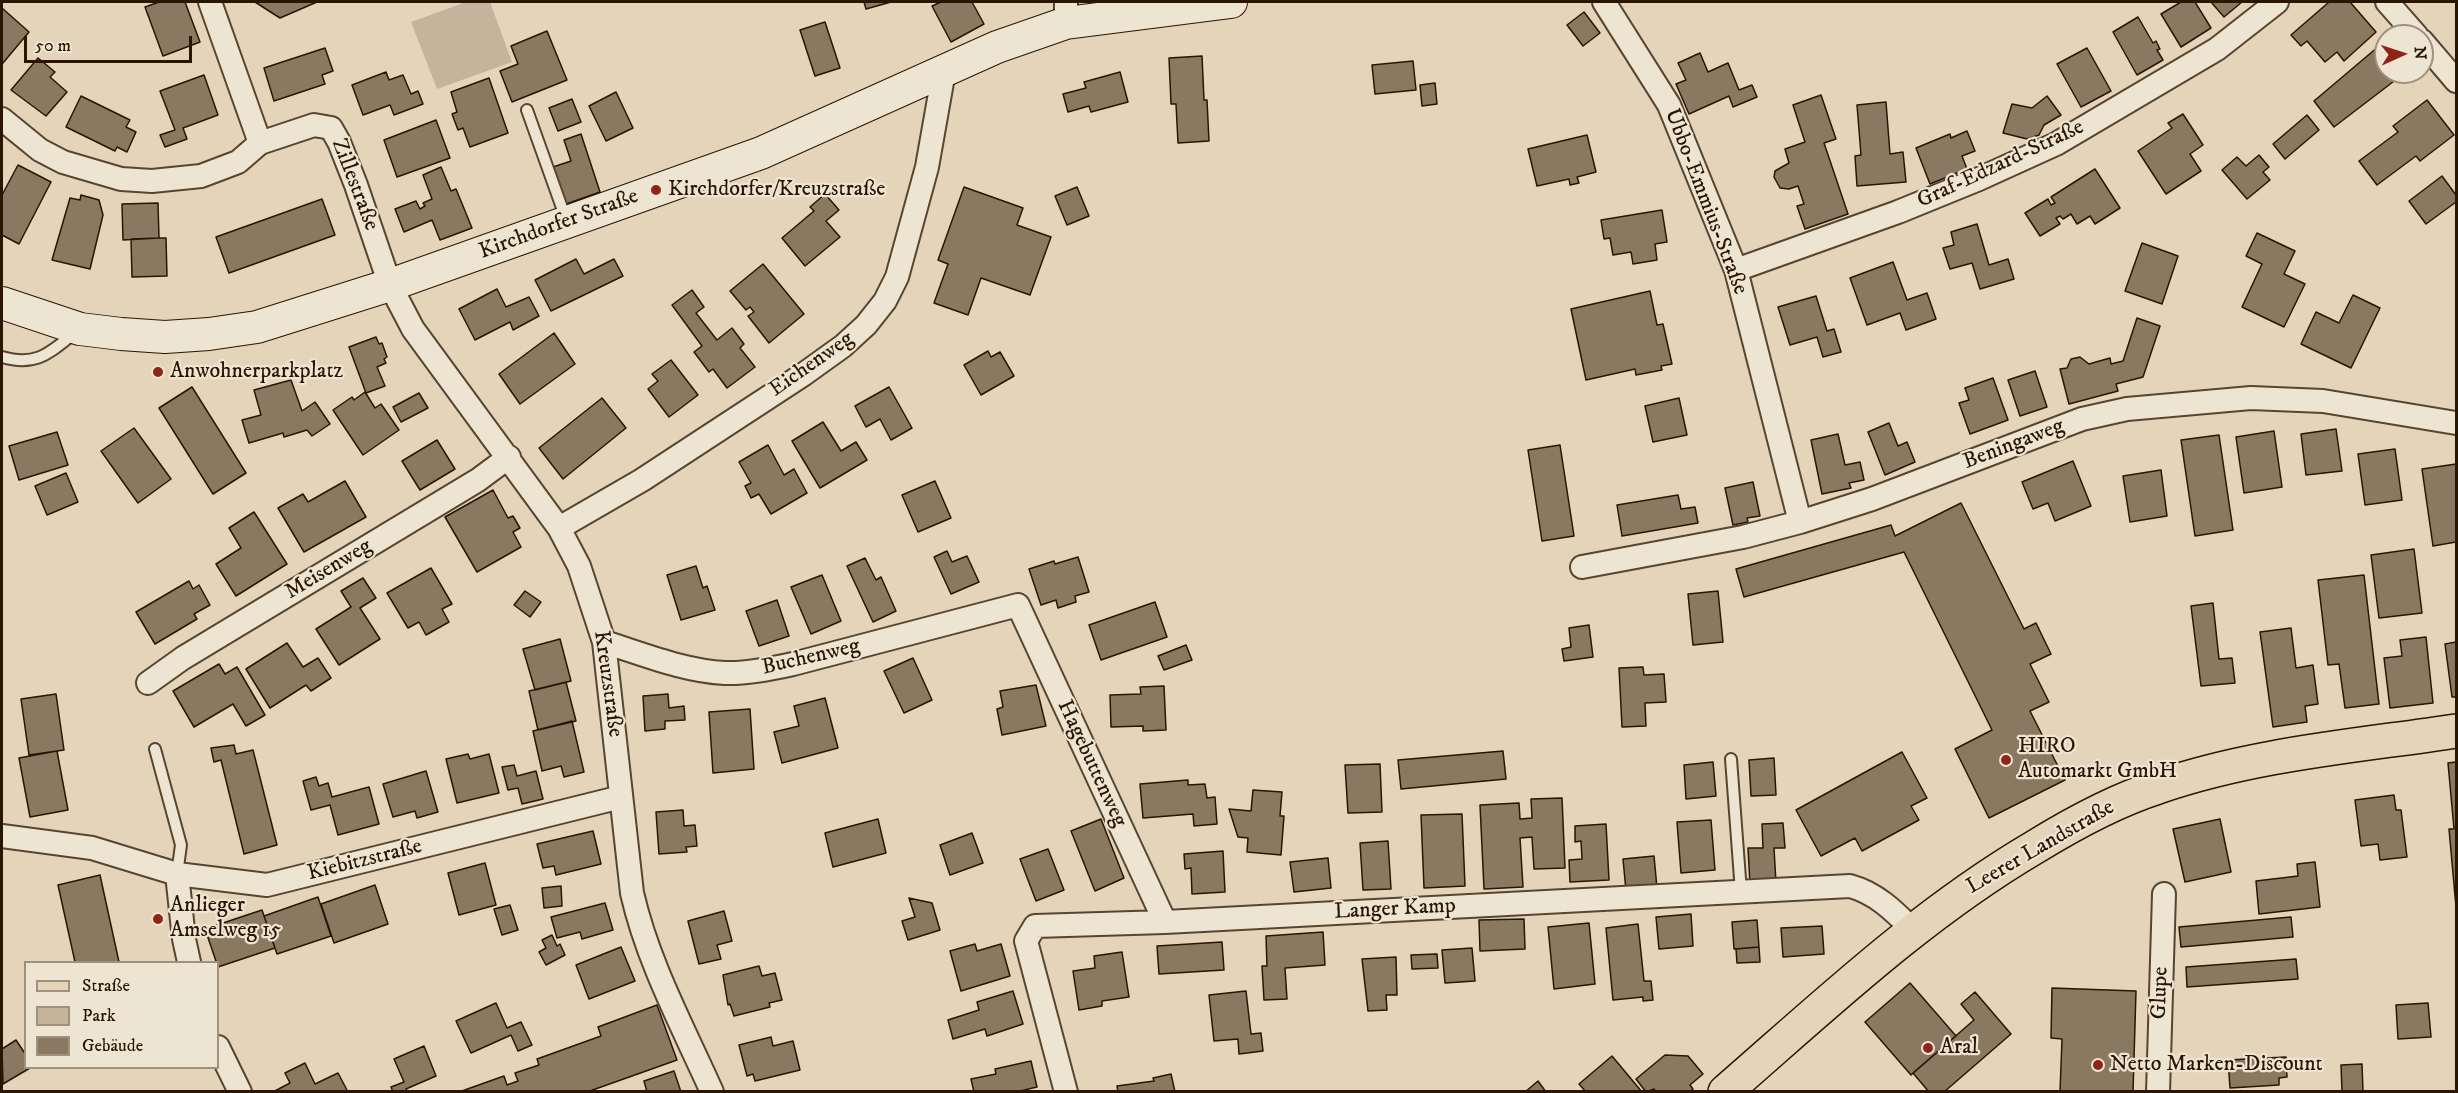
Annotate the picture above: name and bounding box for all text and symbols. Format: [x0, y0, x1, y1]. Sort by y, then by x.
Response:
scale bar [27, 24, 195, 62]
north arrow [2374, 24, 2434, 84]
text: 50 m [35, 35, 71, 57]
text: N [2410, 46, 2430, 60]
street label: Ubbo-Emmius-Straße [1657, 105, 1753, 299]
street label: Graf-Edzard-Straße [1913, 115, 2089, 215]
street label: Zillestraße [324, 135, 384, 235]
place label: Kirchdorfer/Kreuzstraße [668, 177, 885, 203]
marker: Kirchdorfer/Kreuzstraße [649, 183, 663, 197]
street label: Kirchdorfer Straße [476, 184, 642, 266]
street label: Eichenweg [765, 326, 859, 404]
place label: Anwohnerparkplatz [170, 359, 343, 385]
marker: Anwohnerparkplatz [151, 365, 165, 379]
street label: Beningaweg [1960, 414, 2068, 476]
street label: Meisenweg [281, 534, 377, 606]
street label: Kreuzstraße [586, 629, 628, 739]
street label: Buchenweg [759, 634, 863, 682]
street label: Hagebuttenweg [1050, 696, 1132, 832]
place label: HIRO Automarkt GmbH [2018, 734, 2177, 786]
marker: HIRO Automarkt GmbH [1999, 753, 2013, 767]
street label: Leerer Landstraße [1962, 795, 2120, 901]
street label: Kiebitzstraße [305, 834, 425, 888]
place label: Anlieger Amselweg 15 [170, 893, 281, 944]
street label: Langer Kamp [1333, 894, 1457, 926]
marker: Anlieger Amselweg 15 [151, 912, 165, 926]
legend [24, 961, 219, 1069]
street label: Glupe [2147, 966, 2175, 1020]
text: Straße [82, 975, 130, 997]
text: Park [82, 1005, 116, 1027]
text: Gebäude [82, 1035, 143, 1057]
place label: Aral [1940, 1035, 1978, 1061]
marker: Aral [1921, 1041, 1935, 1055]
place label: Netto Marken-Discount [2110, 1052, 2323, 1078]
marker: Netto Marken-Discount [2091, 1058, 2105, 1072]

